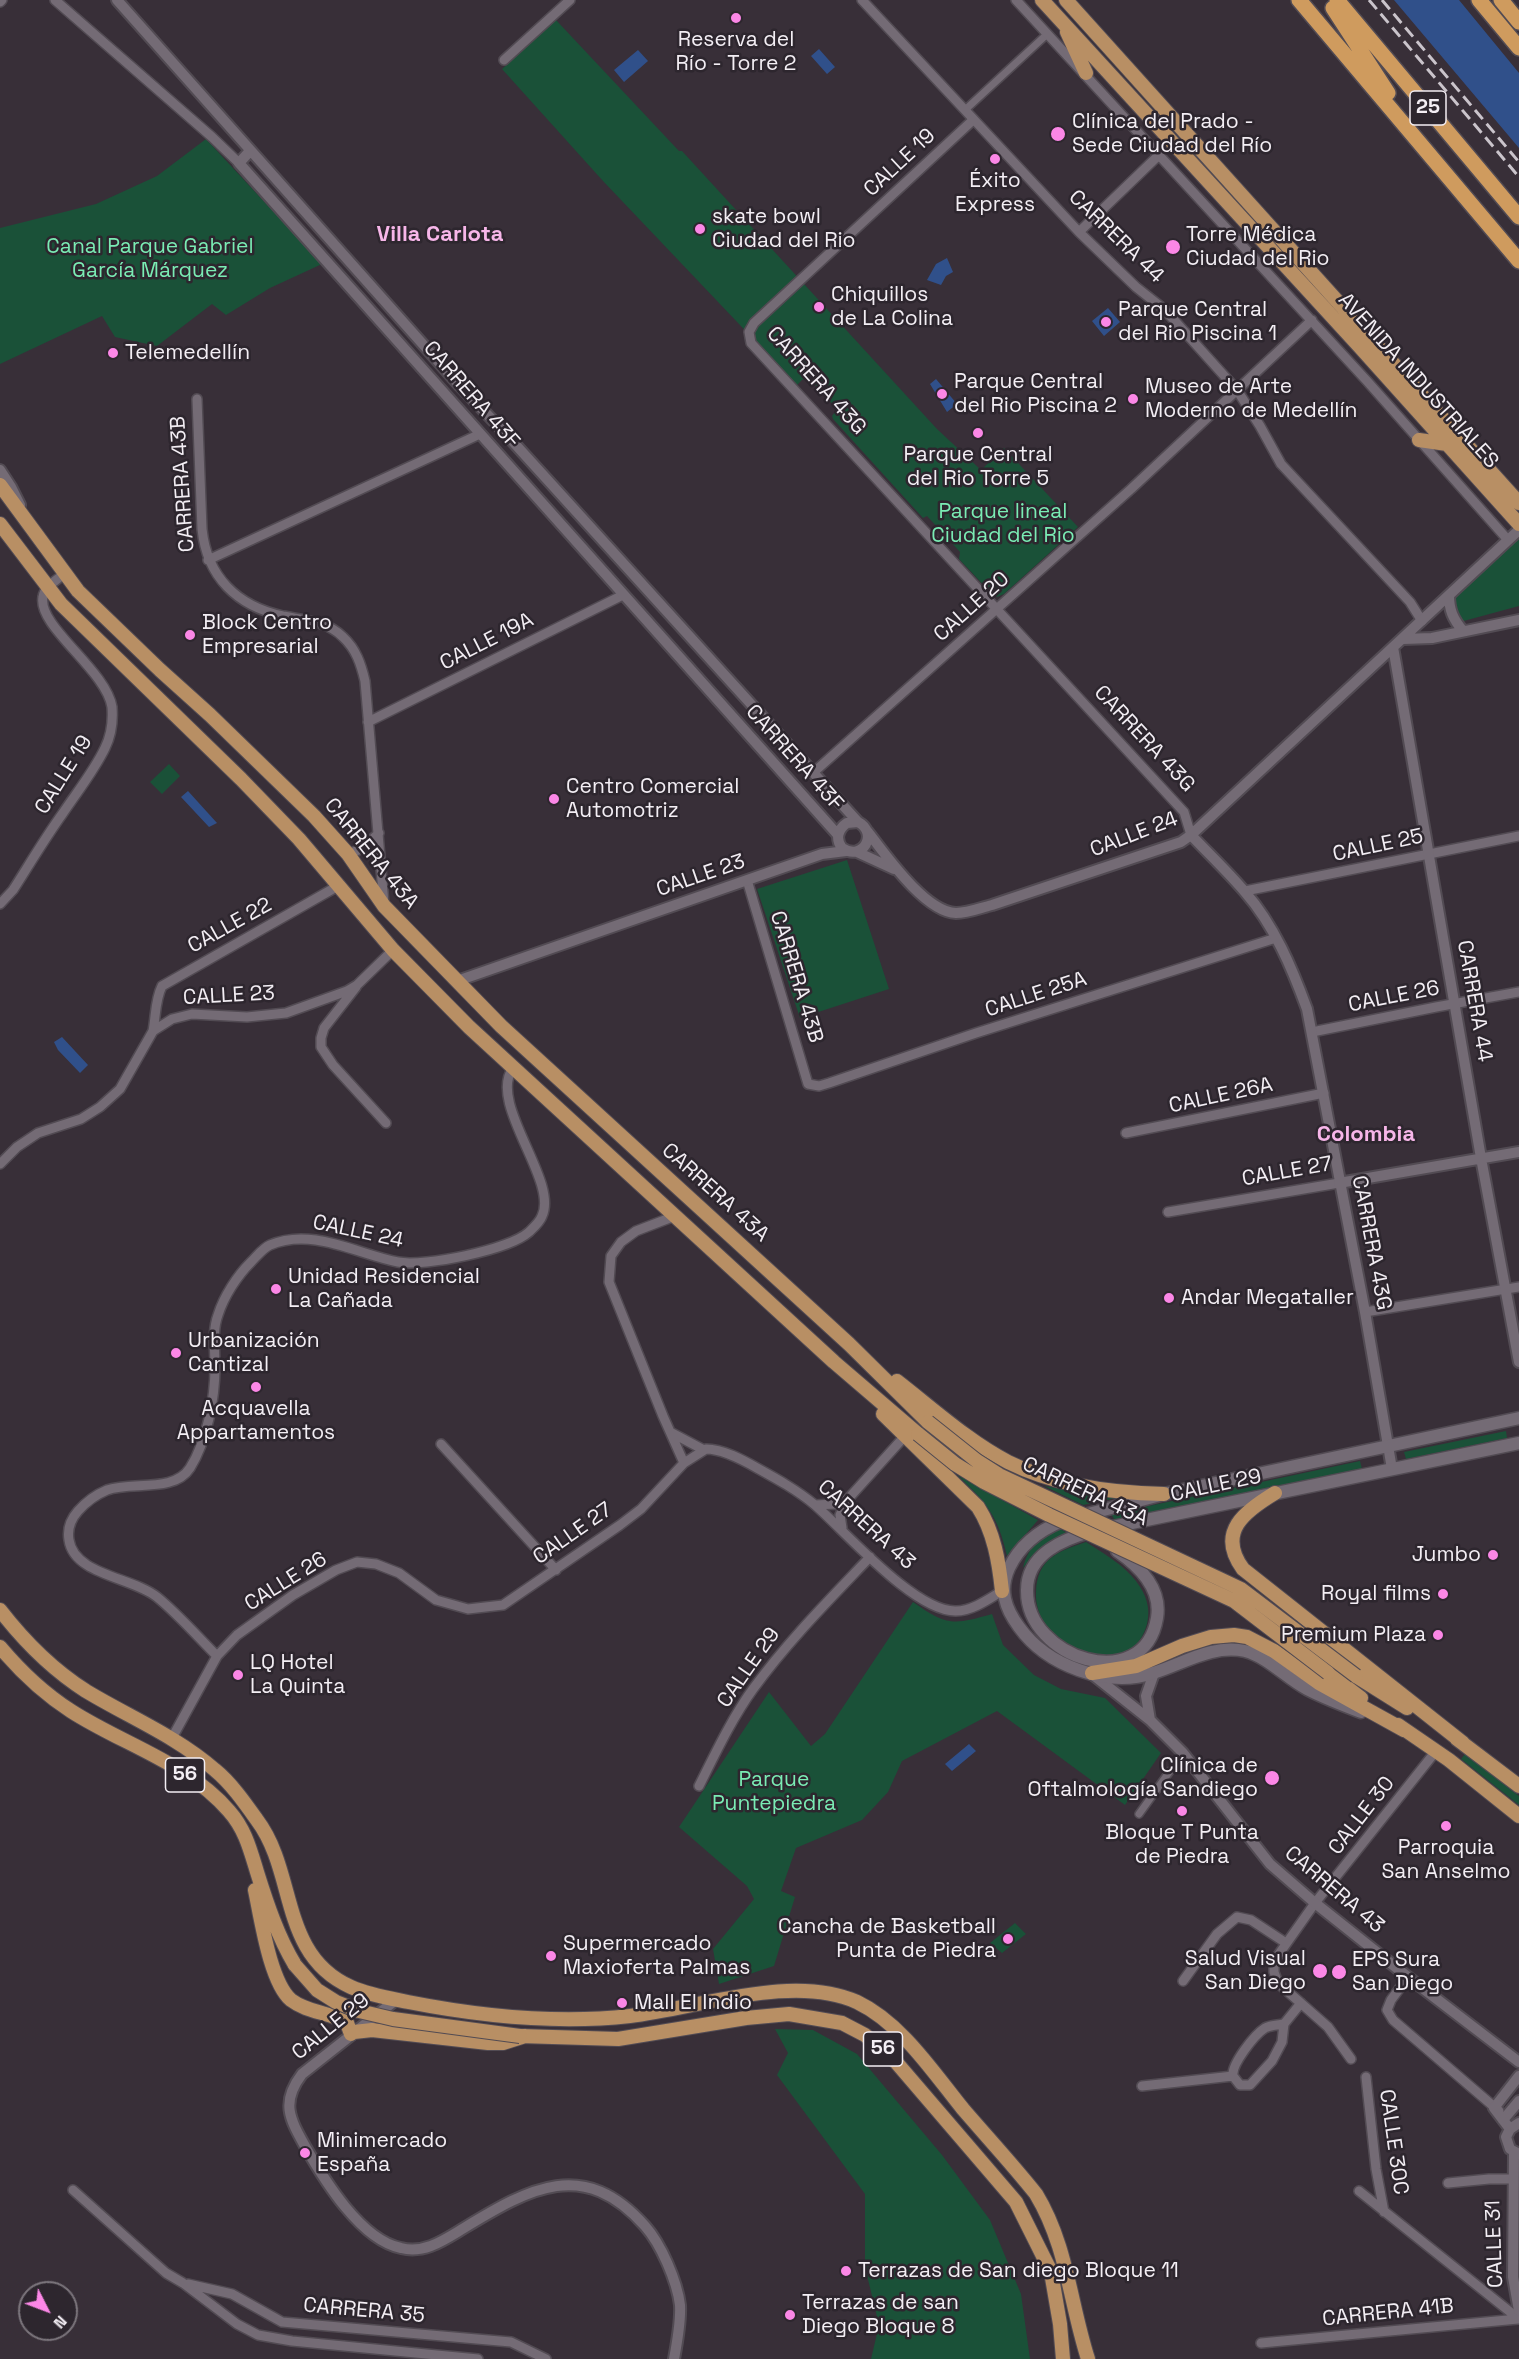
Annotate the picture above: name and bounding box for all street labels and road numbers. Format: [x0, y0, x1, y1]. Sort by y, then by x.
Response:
road number: 25 [1410, 91, 1446, 125]
street label: CALLE 19 [859, 124, 941, 202]
street label: CARRERA 44 [1063, 185, 1169, 289]
street label: AVENIDA INDUSTRIALES [1332, 288, 1504, 474]
street label: CARRERA 43G [761, 322, 871, 440]
street label: CARRERA 43F [418, 336, 524, 454]
street label: CARRERA 43B [166, 415, 200, 553]
street label: CALLE 20 [929, 567, 1015, 647]
street label: CALLE 19A [436, 608, 538, 676]
street label: CARRERA 43G [1088, 681, 1200, 797]
street label: CARRERA 43F [740, 700, 848, 816]
street label: CALLE 19 [30, 731, 98, 819]
street label: CARRERA 43A [318, 793, 424, 915]
street label: CALLE 24 [1087, 807, 1181, 863]
street label: CALLE 25 [1330, 824, 1426, 868]
street label: CALLE 23 [653, 849, 749, 903]
street label: CALLE 22 [184, 893, 276, 959]
street label: CARRERA 43B [764, 908, 828, 1046]
street label: CARRERA 44 [1451, 938, 1497, 1064]
street label: CALLE 25A [982, 967, 1090, 1023]
street label: CALLE 26 [1346, 976, 1442, 1018]
street label: CALLE 23 [182, 981, 276, 1011]
street label: CALLE 26A [1167, 1073, 1275, 1119]
street label: CARRERA 43A [656, 1138, 774, 1248]
street label: CALLE 27 [1240, 1152, 1334, 1192]
street label: CARRERA 43G [1346, 1174, 1396, 1312]
street label: CALLE 24 [310, 1210, 406, 1254]
street label: CARRERA 43A [1018, 1452, 1152, 1532]
street label: CALLE 29 [1168, 1464, 1264, 1508]
street label: CARRERA 43 [812, 1475, 920, 1575]
street label: CALLE 27 [528, 1498, 618, 1570]
street label: CALLE 26 [240, 1547, 332, 1617]
street label: CALLE 29 [712, 1623, 786, 1713]
road number: 56 [166, 1758, 204, 1792]
street label: CALLE 30 [1323, 1772, 1401, 1860]
street label: CARRERA 43 [1279, 1841, 1389, 1939]
street label: CALLE 29 [287, 1988, 375, 2066]
road number: 56 [864, 2032, 902, 2066]
street label: CALLE 30C [1373, 2088, 1413, 2196]
street label: CALLE 31 [1481, 2200, 1509, 2288]
street label: CARRERA 35 [302, 2293, 426, 2329]
street label: CARRERA 41B [1321, 2294, 1455, 2332]

